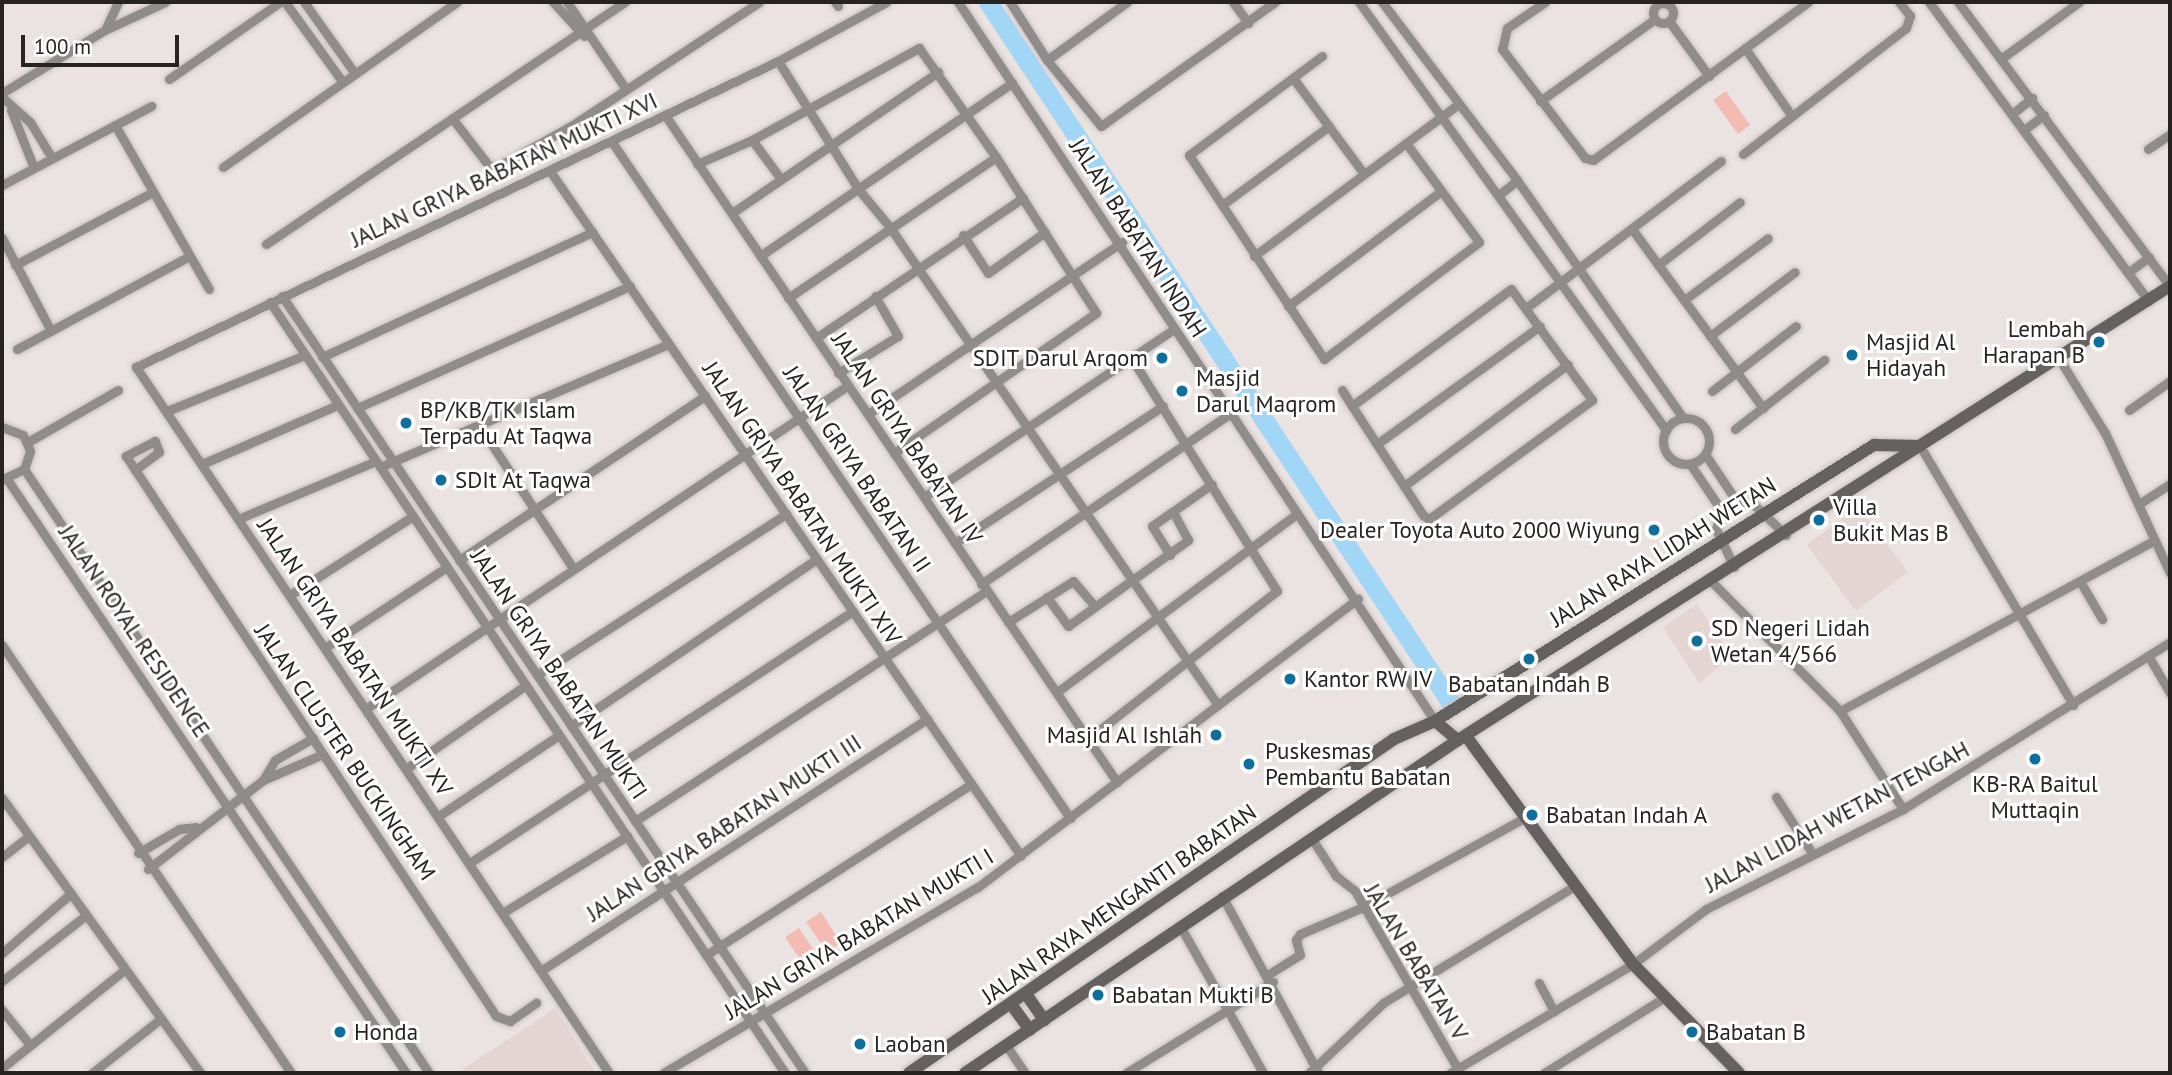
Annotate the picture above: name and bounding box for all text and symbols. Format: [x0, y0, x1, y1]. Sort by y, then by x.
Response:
scale bar [24, 21, 182, 65]
text: 100 m [34, 33, 91, 60]
street label: JALAN GRIYA BABATAN MUKTI XVI [345, 86, 663, 254]
street label: JALAN BABATAN INDAH [1063, 133, 1213, 343]
place label: Lembah Harapan B [1983, 315, 2085, 369]
street label: JALAN GRIYA BABATAN IV [825, 326, 989, 550]
place label: Masjid Al Hidayah [1866, 328, 1956, 382]
marker: Lembah Harapan B [2091, 334, 2107, 350]
place label: SDIT Darul Arqom [971, 344, 1148, 372]
marker: Masjid Al Hidayah [1844, 347, 1860, 363]
marker: SDIT Darul Arqom [1154, 350, 1170, 366]
street label: JALAN GRIYA BABATAN MUKTI XIV [696, 356, 908, 650]
street label: JALAN GRIYA BABATAN II [777, 360, 937, 578]
place label: Masjid Darul Maqrom [1196, 364, 1336, 418]
marker: Masjid Darul Maqrom [1174, 383, 1190, 399]
place label: BP/KB/TK Islam Terpadu At Taqwa [420, 396, 594, 450]
marker: BP/KB/TK Islam Terpadu At Taqwa [398, 415, 414, 431]
place label: SDIt At Taqwa [455, 466, 592, 494]
street label: JALAN RAYA LIDAH WETAN [1544, 471, 1782, 633]
marker: SDIt At Taqwa [433, 472, 449, 488]
place label: Villa Bukit Mas B [1833, 493, 1949, 547]
street label: JALAN GRIYA BABATAN MUKTI XV [251, 512, 459, 802]
marker: Villa Bukit Mas B [1811, 512, 1827, 528]
place label: Dealer Toyota Auto 2000 Wiyung [1318, 516, 1640, 544]
street label: JALAN ROYAL RESIDENCE [52, 519, 216, 743]
marker: Dealer Toyota Auto 2000 Wiyung [1646, 522, 1662, 538]
street label: JALAN GRIYA BABATAN MUKTI [465, 543, 653, 805]
place label: SD Negeri Lidah Wetan 4/566 [1711, 614, 1870, 668]
street label: JALAN CLUSTER BUCKINGHAM [249, 619, 441, 885]
marker: SD Negeri Lidah Wetan 4/566 [1689, 633, 1705, 649]
marker: Babatan Indah B [1521, 651, 1537, 667]
place label: Kantor RW IV [1304, 665, 1433, 693]
place label: Babatan Indah B [1448, 670, 1610, 698]
marker: Kantor RW IV [1282, 671, 1298, 687]
place label: Masjid Al Ishlah [1046, 721, 1202, 749]
marker: Masjid Al Ishlah [1208, 727, 1224, 743]
street label: JALAN GRIYA BABATAN MUKTI III [581, 728, 867, 928]
street label: JALAN LIDAH WETAN TENGAH [1700, 735, 1974, 899]
place label: Puskesmas Pembantu Babatan [1265, 737, 1451, 791]
marker: KB-RA Baitul Muttaqin [2027, 751, 2043, 767]
marker: Puskesmas Pembantu Babatan [1239, 754, 1259, 774]
place label: KB-RA Baitul Muttaqin [1972, 770, 2098, 824]
street label: JALAN RAYA MENGANTI BABATAN [976, 798, 1262, 1010]
place label: Babatan Indah A [1546, 801, 1708, 829]
marker: Babatan Indah A [1524, 807, 1540, 823]
street label: JALAN GRIYA BABATAN MUKTI I [719, 842, 999, 1026]
street label: JALAN BABATAN V [1358, 878, 1474, 1046]
place label: Babatan Mukti B [1112, 981, 1274, 1009]
marker: Babatan Mukti B [1090, 987, 1106, 1003]
place label: Honda [354, 1018, 418, 1046]
place label: Babatan B [1706, 1018, 1806, 1046]
marker: Honda [332, 1024, 348, 1040]
marker: Babatan B [1684, 1024, 1700, 1040]
place label: Laoban [874, 1030, 946, 1058]
marker: Laoban [852, 1036, 868, 1052]

